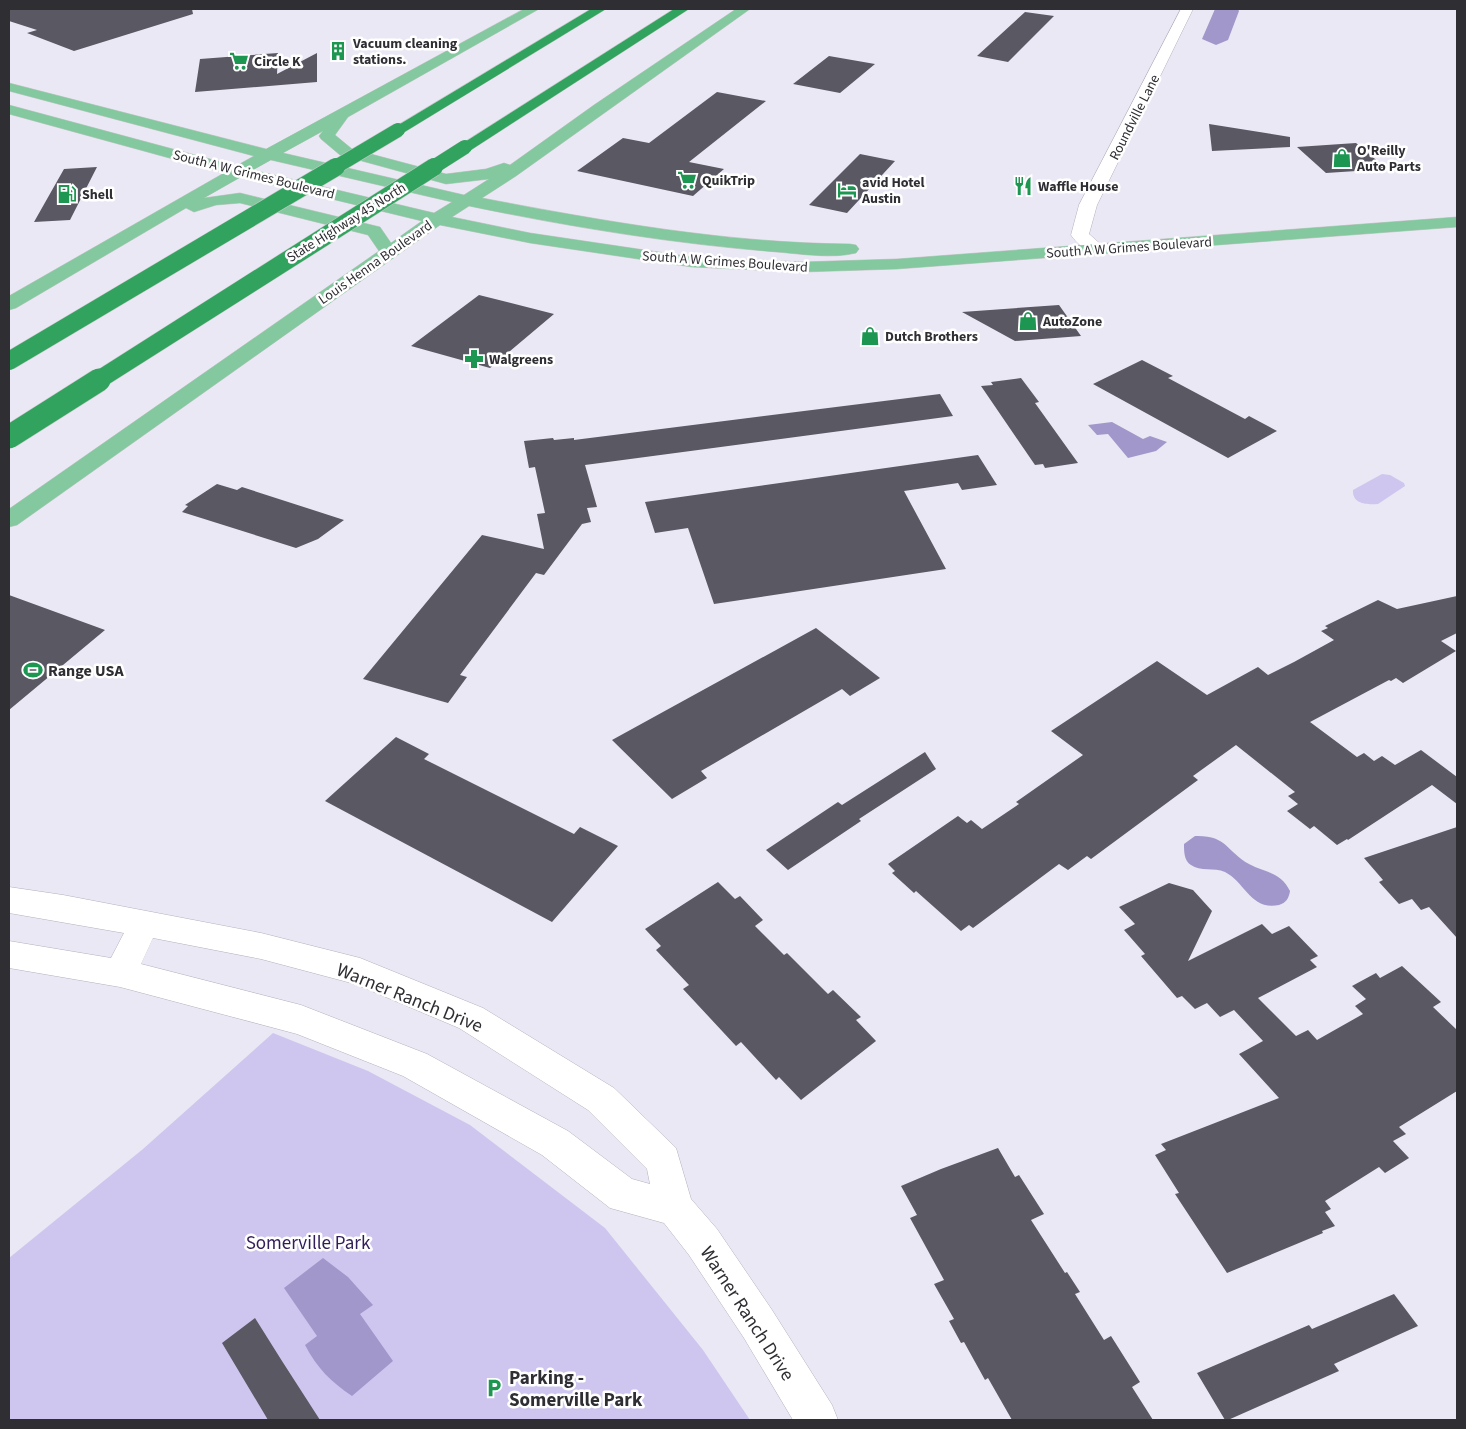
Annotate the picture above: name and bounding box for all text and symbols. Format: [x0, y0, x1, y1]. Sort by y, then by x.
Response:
place label: Vacuum cleaning stations. [352, 34, 458, 70]
building icon: Vacuum cleaning stations. [327, 40, 349, 62]
supermarket icon: Circle K [228, 50, 250, 72]
place label: Circle K [254, 52, 301, 72]
street label: Roundville Lane [1105, 71, 1165, 164]
place label: O'Reilly Auto Parts [1356, 141, 1421, 177]
street label: South A W Grimes Boulevard [171, 145, 337, 205]
shop icon: O'Reilly Auto Parts [1331, 147, 1353, 169]
supermarket icon: QuikTrip [676, 169, 698, 191]
place label: QuikTrip [702, 171, 755, 191]
place label: avid Hotel Austin [861, 173, 925, 209]
restaurant icon: Waffle House [1012, 175, 1034, 197]
place label: Waffle House [1038, 177, 1118, 197]
street label: State Highway 45 North [283, 178, 410, 268]
hotel icon: avid Hotel Austin [836, 179, 858, 201]
fuel station icon: Shell [56, 183, 78, 205]
place label: Shell [82, 185, 113, 205]
street label: Louis Henna Boulevard [315, 216, 437, 310]
street label: South A W Grimes Boulevard [1046, 232, 1213, 264]
street label: South A W Grimes Boulevard [641, 246, 808, 278]
shop icon: AutoZone [1017, 310, 1039, 332]
place label: AutoZone [1042, 312, 1102, 332]
shop icon: Dutch Brothers [859, 325, 881, 347]
place label: Dutch Brothers [885, 327, 978, 347]
pharmacy icon: Walgreens [463, 348, 485, 370]
place label: Walgreens [489, 350, 553, 370]
sports icon: Range USA [22, 659, 44, 681]
place label: Range USA [48, 660, 124, 682]
street label: Warner Ranch Drive [332, 957, 487, 1040]
park label: Somerville Park [246, 1230, 371, 1257]
street label: Warner Ranch Drive [693, 1241, 800, 1386]
place label: Parking - Somerville Park [509, 1365, 643, 1414]
parking icon: Parking - Somerville Park [483, 1377, 505, 1399]

